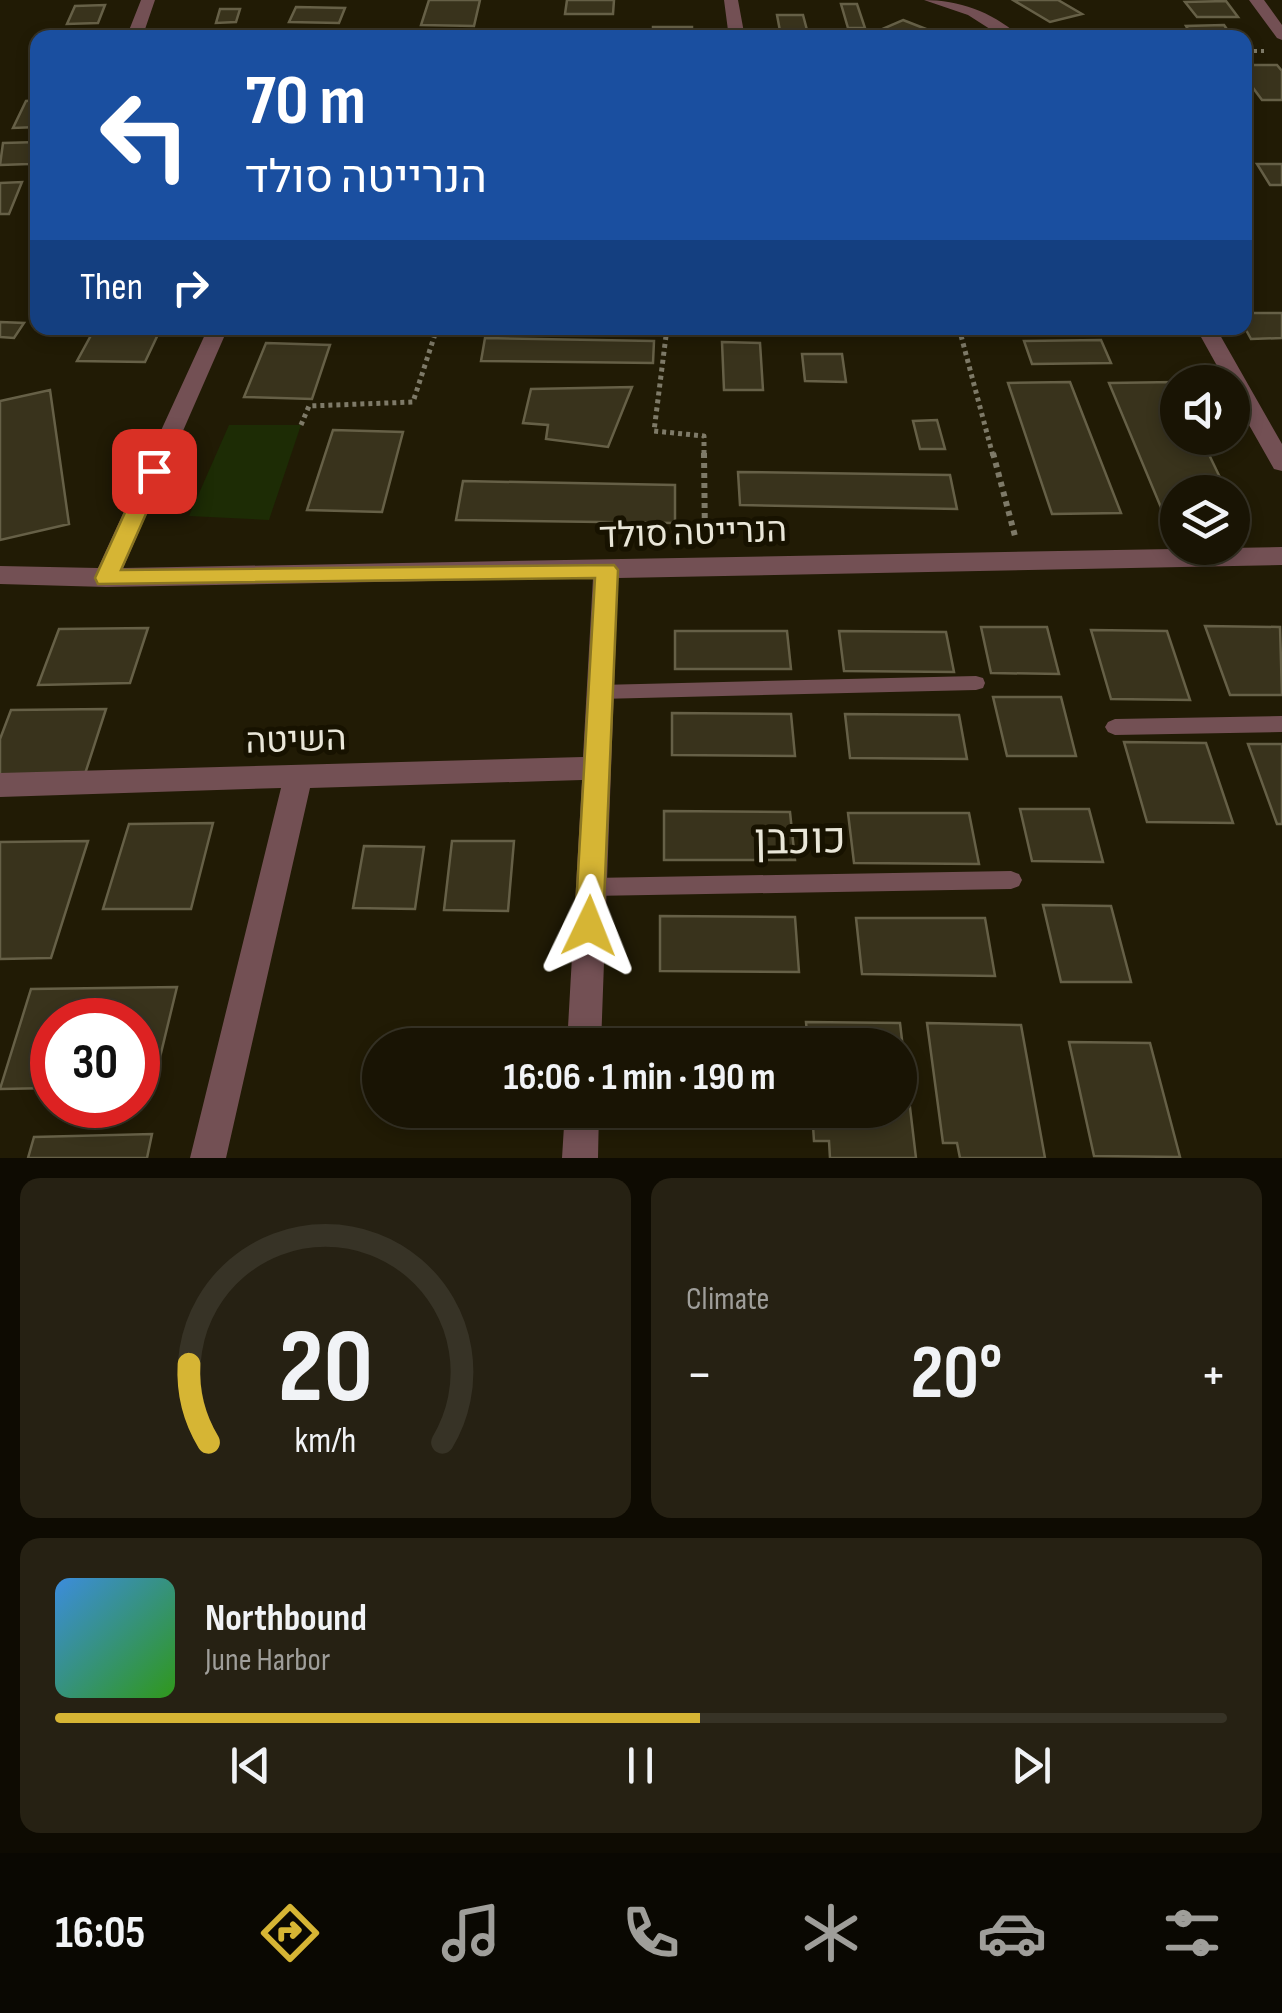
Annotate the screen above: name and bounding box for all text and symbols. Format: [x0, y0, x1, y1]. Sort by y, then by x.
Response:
text: 70 m [245, 60, 366, 144]
icon: left [80, 70, 210, 200]
text: הנרייטה סולד [245, 151, 487, 206]
icon: right [163, 260, 218, 315]
text: Then [80, 265, 143, 310]
map controls [1160, 365, 1250, 565]
button: sound [1160, 365, 1250, 455]
pin [112, 429, 197, 514]
icon: arrive [127, 444, 182, 499]
button: layers [1160, 475, 1250, 565]
street label: הנרייטה סולד [598, 509, 788, 558]
street label: השיטה [245, 717, 347, 764]
street label: כוכבן [754, 814, 846, 867]
position arrow [537, 874, 641, 978]
speed limit sign: 30 [30, 998, 160, 1128]
text: 16:06 · 1 min · 190 m [504, 1055, 775, 1100]
text: Climate [686, 1280, 769, 1319]
text: 20 [278, 1306, 373, 1431]
text: 20° [910, 1329, 1003, 1420]
text: − [686, 1342, 713, 1409]
text: + [1200, 1342, 1227, 1409]
text: km/h [295, 1420, 356, 1463]
text: Northbound [205, 1596, 367, 1641]
text: June Harbor [205, 1641, 330, 1680]
icon: previous [223, 1738, 278, 1793]
icon: pause [613, 1738, 668, 1793]
icon: next [1004, 1738, 1059, 1793]
icon: directions [255, 1898, 325, 1968]
icon: music [436, 1898, 506, 1968]
icon: phone [616, 1898, 686, 1968]
icon: climate [796, 1898, 866, 1968]
icon: car [977, 1898, 1047, 1968]
icon: filters [1157, 1898, 1227, 1968]
text: 16:05 [55, 1906, 145, 1961]

